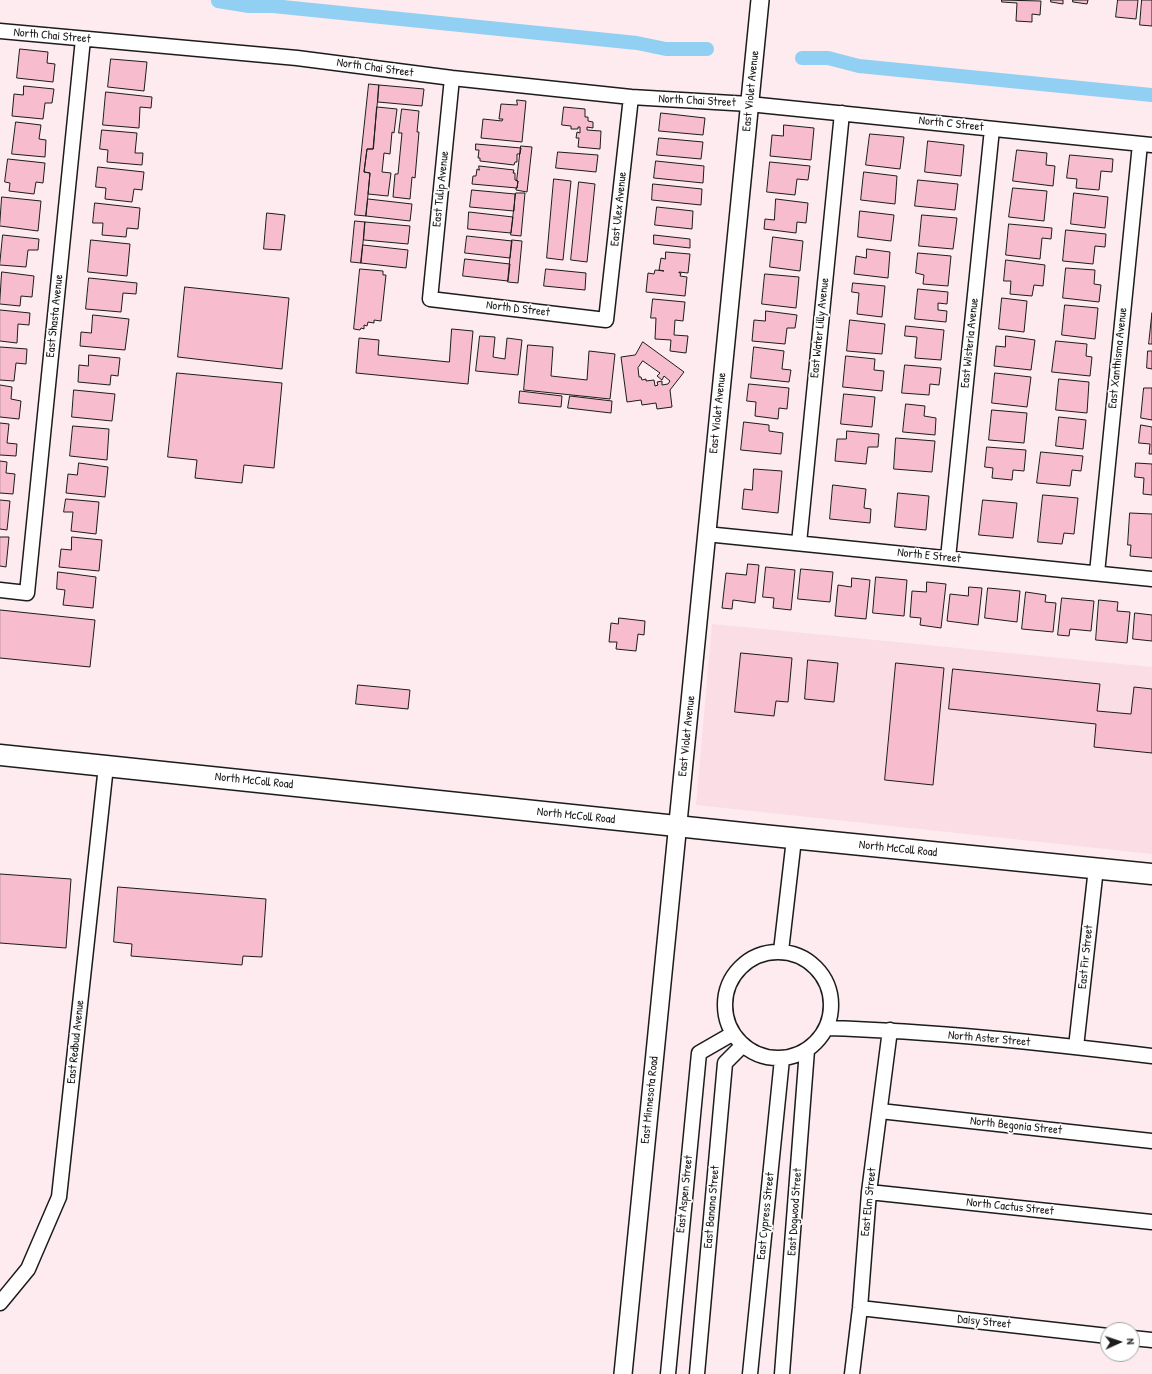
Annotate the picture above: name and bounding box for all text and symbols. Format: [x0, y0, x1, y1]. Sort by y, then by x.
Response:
street label: North Chai Street [13, 25, 91, 47]
street label: East Violet Avenue [740, 50, 762, 132]
street label: North Chai Street [336, 55, 414, 81]
street label: North Chai Street [658, 92, 736, 110]
street label: North C Street [918, 113, 984, 135]
street label: East Tulip Avenue [430, 150, 452, 228]
street label: East Ulex Avenue [608, 171, 630, 247]
street label: East Shasta Avenue [43, 274, 67, 358]
street label: East Water Lilly Avenue [808, 277, 832, 379]
street label: East Wisteria Avenue [958, 297, 982, 389]
street label: North D Street [485, 298, 551, 320]
street label: East Xanthisma Avenue [1106, 307, 1130, 409]
street label: East Violet Avenue [707, 372, 729, 454]
street label: North E Street [897, 546, 961, 566]
street label: East Violet Avenue [676, 695, 698, 777]
street label: North McColl Road [214, 770, 294, 792]
street label: North McColl Road [536, 805, 616, 827]
street label: North McColl Road [858, 838, 938, 860]
street label: East Fir Street [1075, 924, 1097, 990]
street label: East Redbud Avenue [64, 999, 88, 1085]
street label: North Aster Street [947, 1028, 1031, 1050]
street label: East Minnesota Road [638, 1056, 662, 1144]
street label: North Begonia Street [969, 1114, 1063, 1138]
street label: East Aspen Street [674, 1154, 696, 1234]
street label: East Banana Street [701, 1165, 723, 1249]
street label: East Elm Street [858, 1167, 880, 1237]
street label: East Dogwood Street [785, 1168, 805, 1256]
street label: East Cypress Street [754, 1172, 778, 1260]
street label: North Cactus Street [966, 1195, 1054, 1219]
street label: Daisy Street [957, 1312, 1011, 1332]
north arrow [1100, 1322, 1140, 1362]
text: N [1124, 1338, 1138, 1345]

